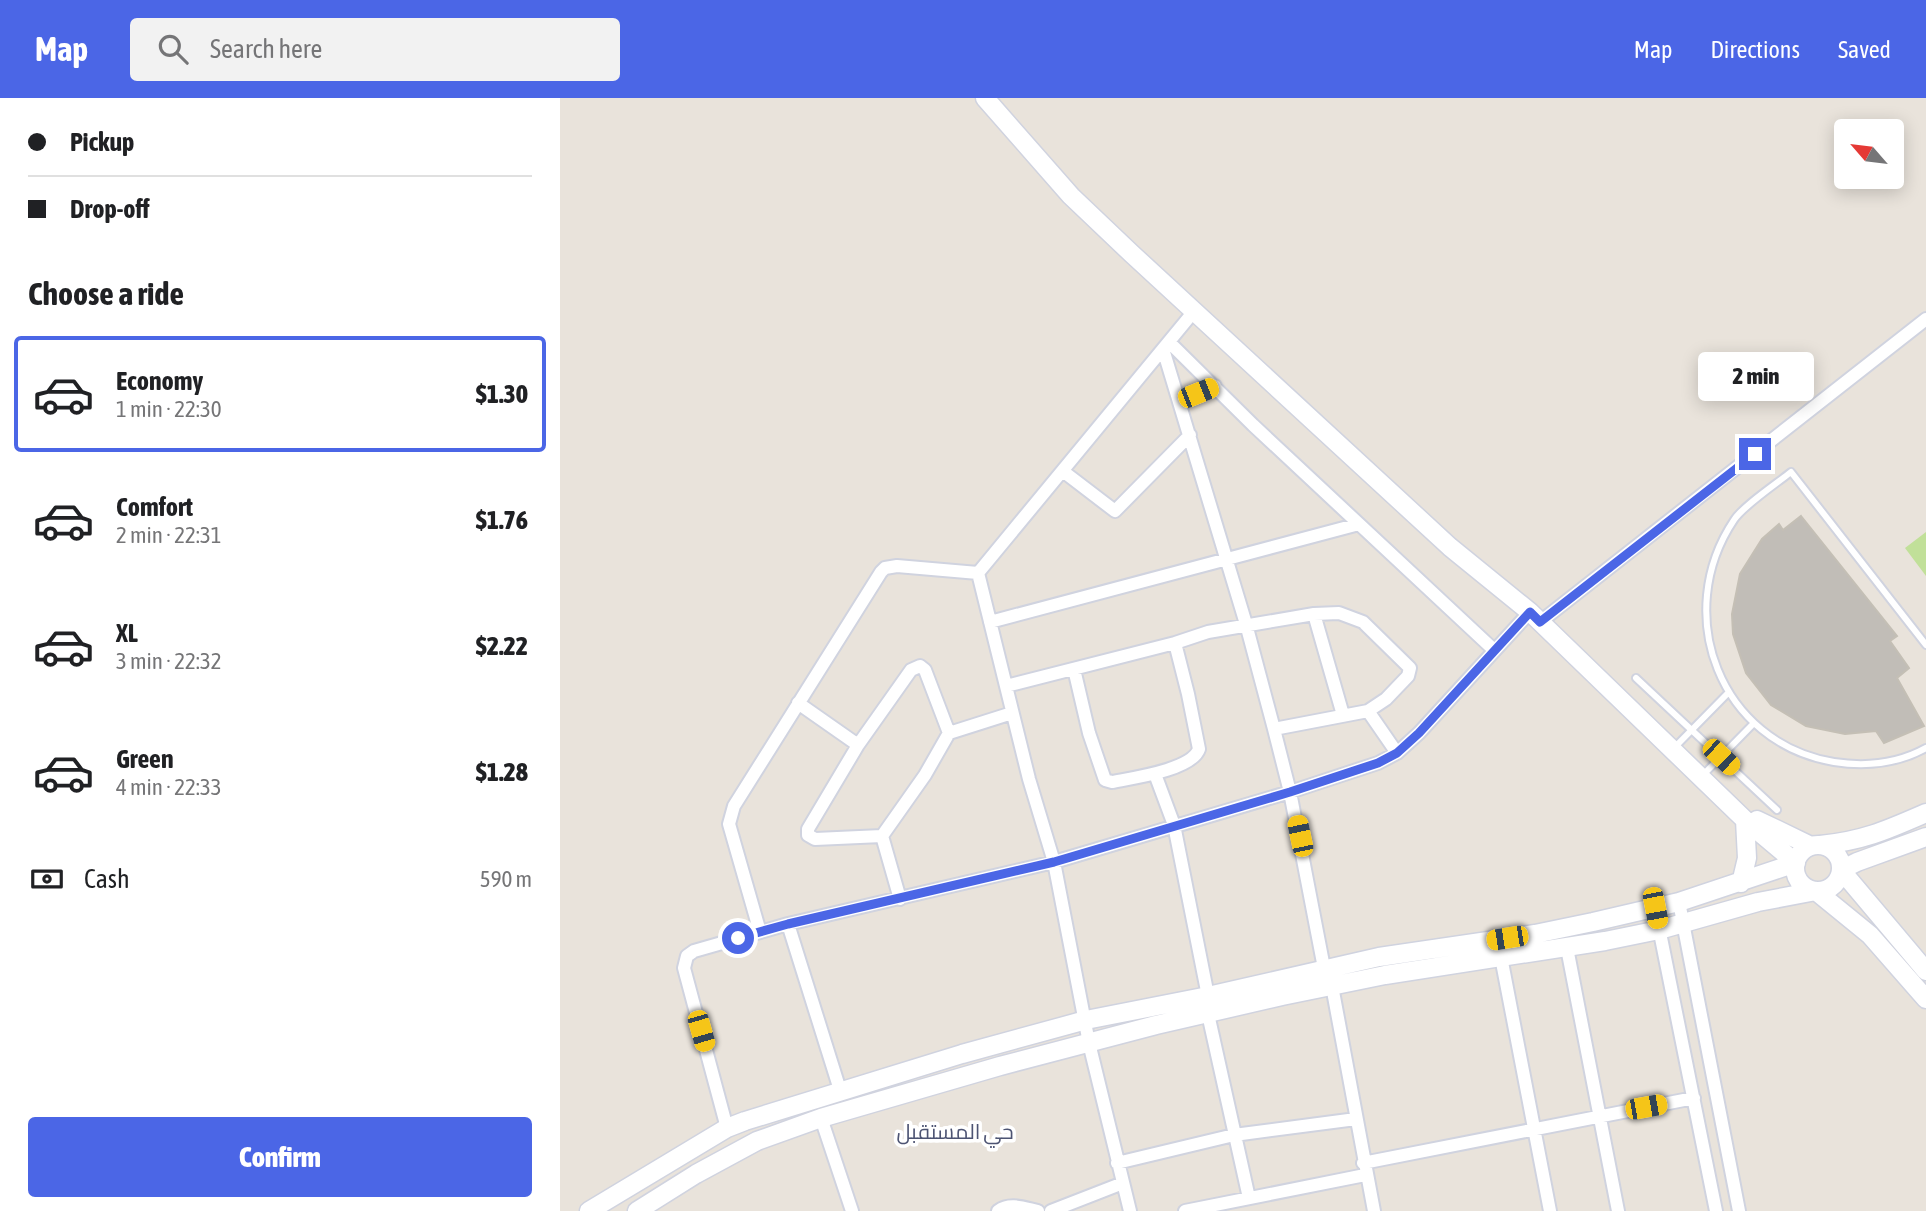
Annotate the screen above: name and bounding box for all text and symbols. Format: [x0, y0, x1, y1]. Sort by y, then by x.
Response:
search box [130, 18, 620, 81]
text: Map [35, 30, 88, 68]
icon: search [154, 30, 192, 68]
text: Search here [210, 34, 322, 64]
text: Map [1634, 36, 1672, 63]
text: Directions [1710, 36, 1800, 63]
text: Saved [1838, 36, 1891, 63]
north arrow [1834, 119, 1904, 189]
map controls [1834, 119, 1904, 189]
text: Pickup [70, 127, 134, 157]
text: Drop-off [70, 194, 150, 224]
text: Choose a ride [28, 275, 184, 312]
callout: 2 min [1697, 352, 1813, 402]
icon: car [32, 363, 95, 426]
text: 2 min [1733, 363, 1779, 389]
text: Economy [116, 366, 203, 396]
car [1175, 375, 1222, 411]
text: $1.30 [476, 379, 528, 409]
text: 1 min · 22:30 [116, 396, 222, 422]
route end [1739, 438, 1771, 470]
icon: car [32, 489, 95, 552]
text: Comfort [116, 492, 193, 522]
text: $1.76 [476, 505, 528, 535]
text: 2 min · 22:31 [116, 522, 222, 548]
icon: car [32, 615, 95, 678]
text: XL [116, 618, 138, 648]
text: $2.22 [476, 631, 528, 661]
text: 3 min · 22:32 [116, 648, 222, 674]
car [1699, 735, 1744, 779]
icon: car [32, 741, 95, 804]
text: Green [116, 744, 174, 774]
text: $1.28 [476, 757, 528, 787]
text: 4 min · 22:33 [116, 774, 222, 800]
car [1286, 813, 1315, 859]
icon: cash [28, 860, 66, 898]
text: Cash [84, 864, 130, 894]
text: 590 m [480, 866, 532, 892]
car [1641, 885, 1670, 931]
route start [722, 922, 754, 954]
car [1485, 924, 1530, 952]
car [686, 1008, 717, 1054]
car [1624, 1093, 1669, 1121]
button: Confirm [28, 1117, 532, 1197]
district label: حي المستقبل [896, 1119, 1014, 1148]

